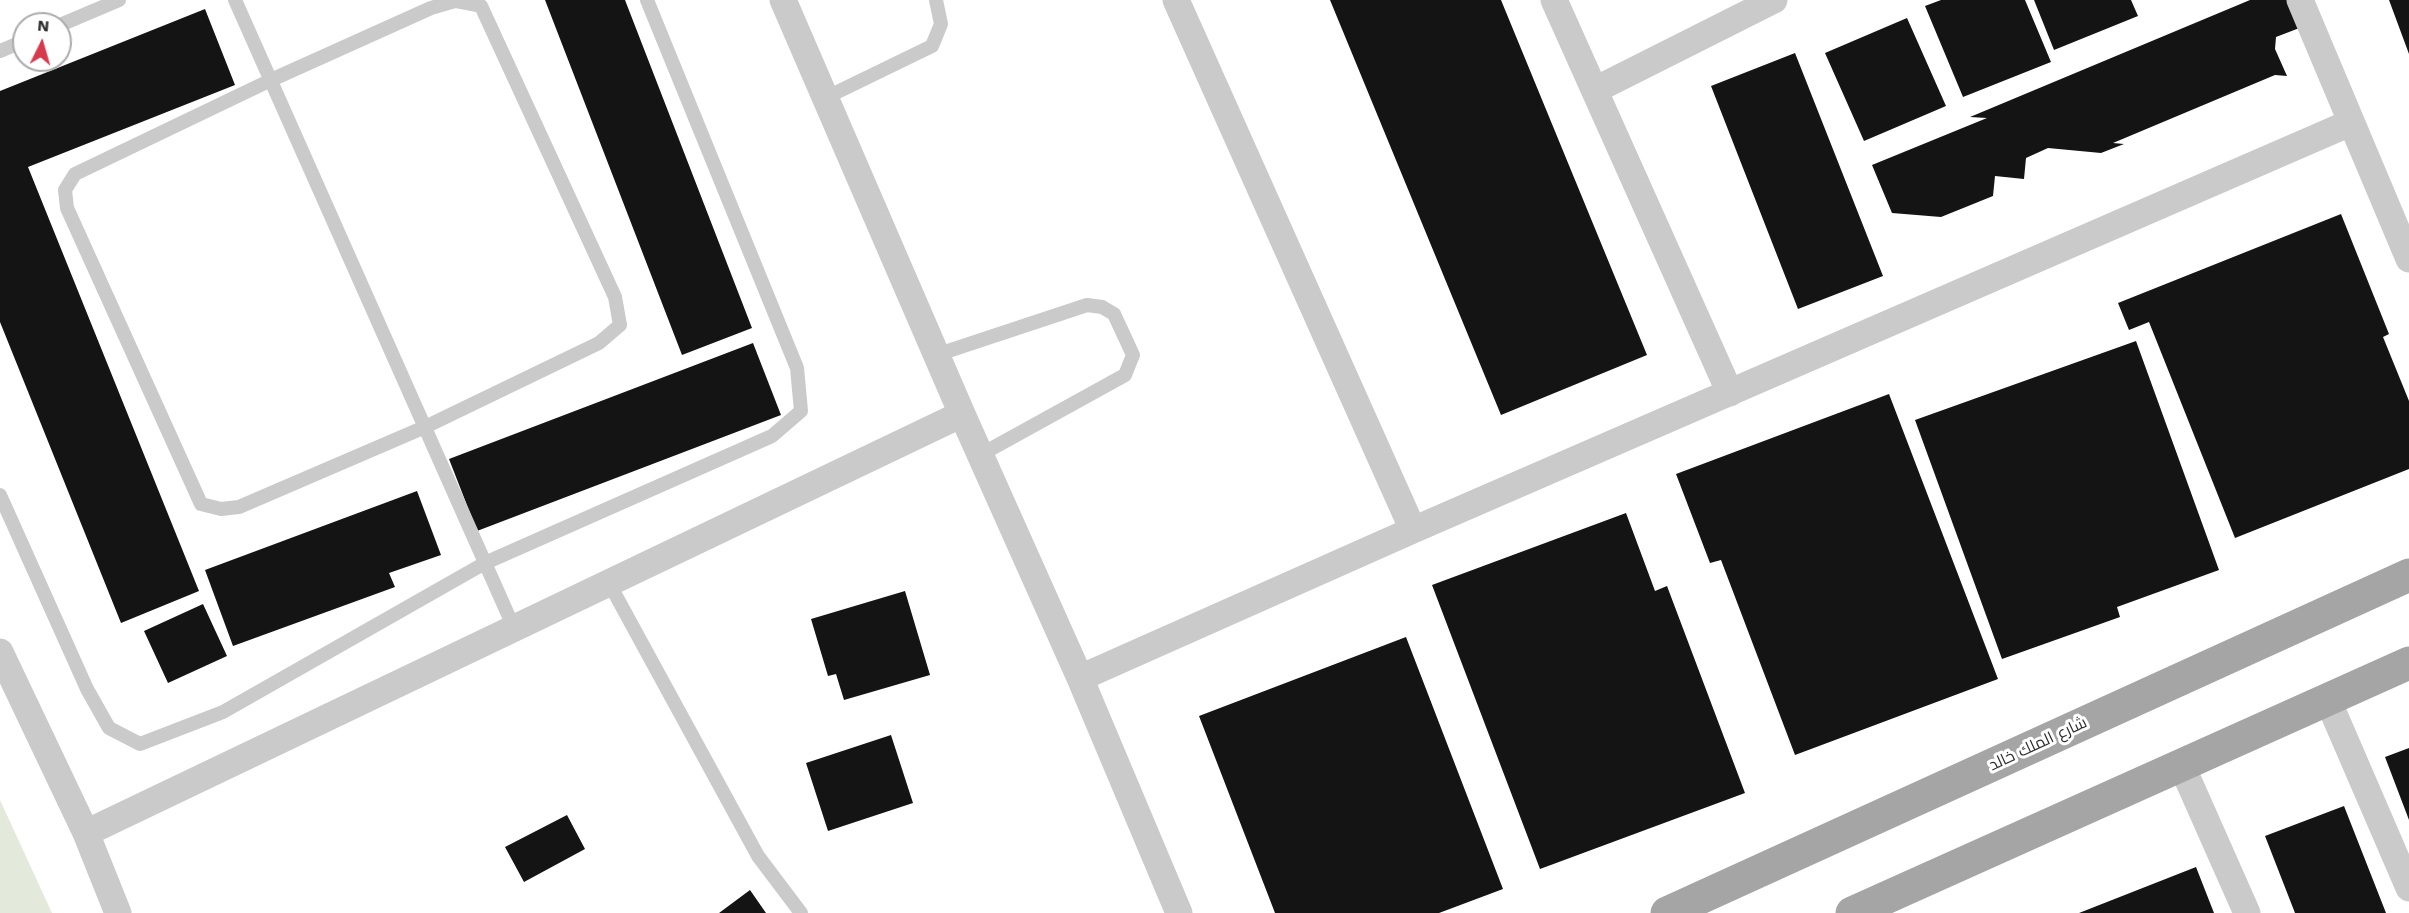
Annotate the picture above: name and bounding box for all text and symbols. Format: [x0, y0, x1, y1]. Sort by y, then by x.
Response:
north arrow [12, 12, 72, 72]
text: N [37, 16, 50, 36]
street label: شارع الملك خالد [1986, 713, 2090, 775]

